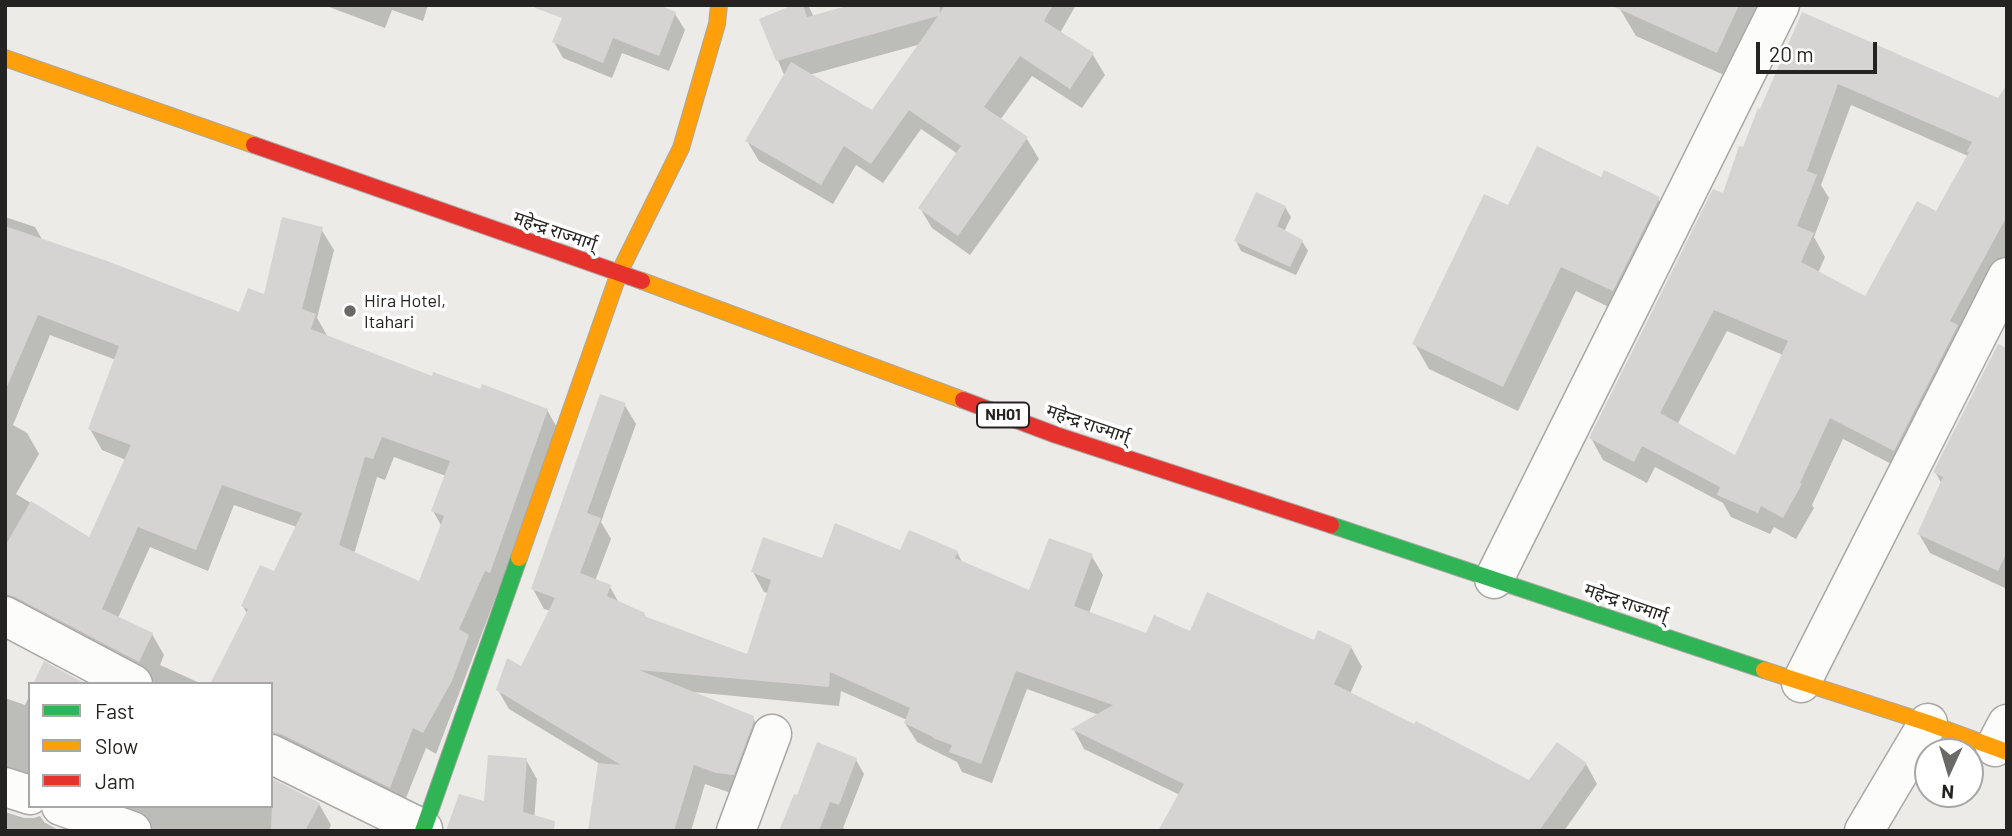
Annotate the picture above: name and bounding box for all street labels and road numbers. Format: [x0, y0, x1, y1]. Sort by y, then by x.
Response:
street label: महेन्द्र राज्मार्ग् [510, 207, 600, 255]
street label: महेन्द्र राज्मार्ग् [1043, 400, 1133, 448]
road number: NH01 [977, 402, 1029, 428]
street label: महेन्द्र राज्मार्ग् [1581, 579, 1671, 627]

